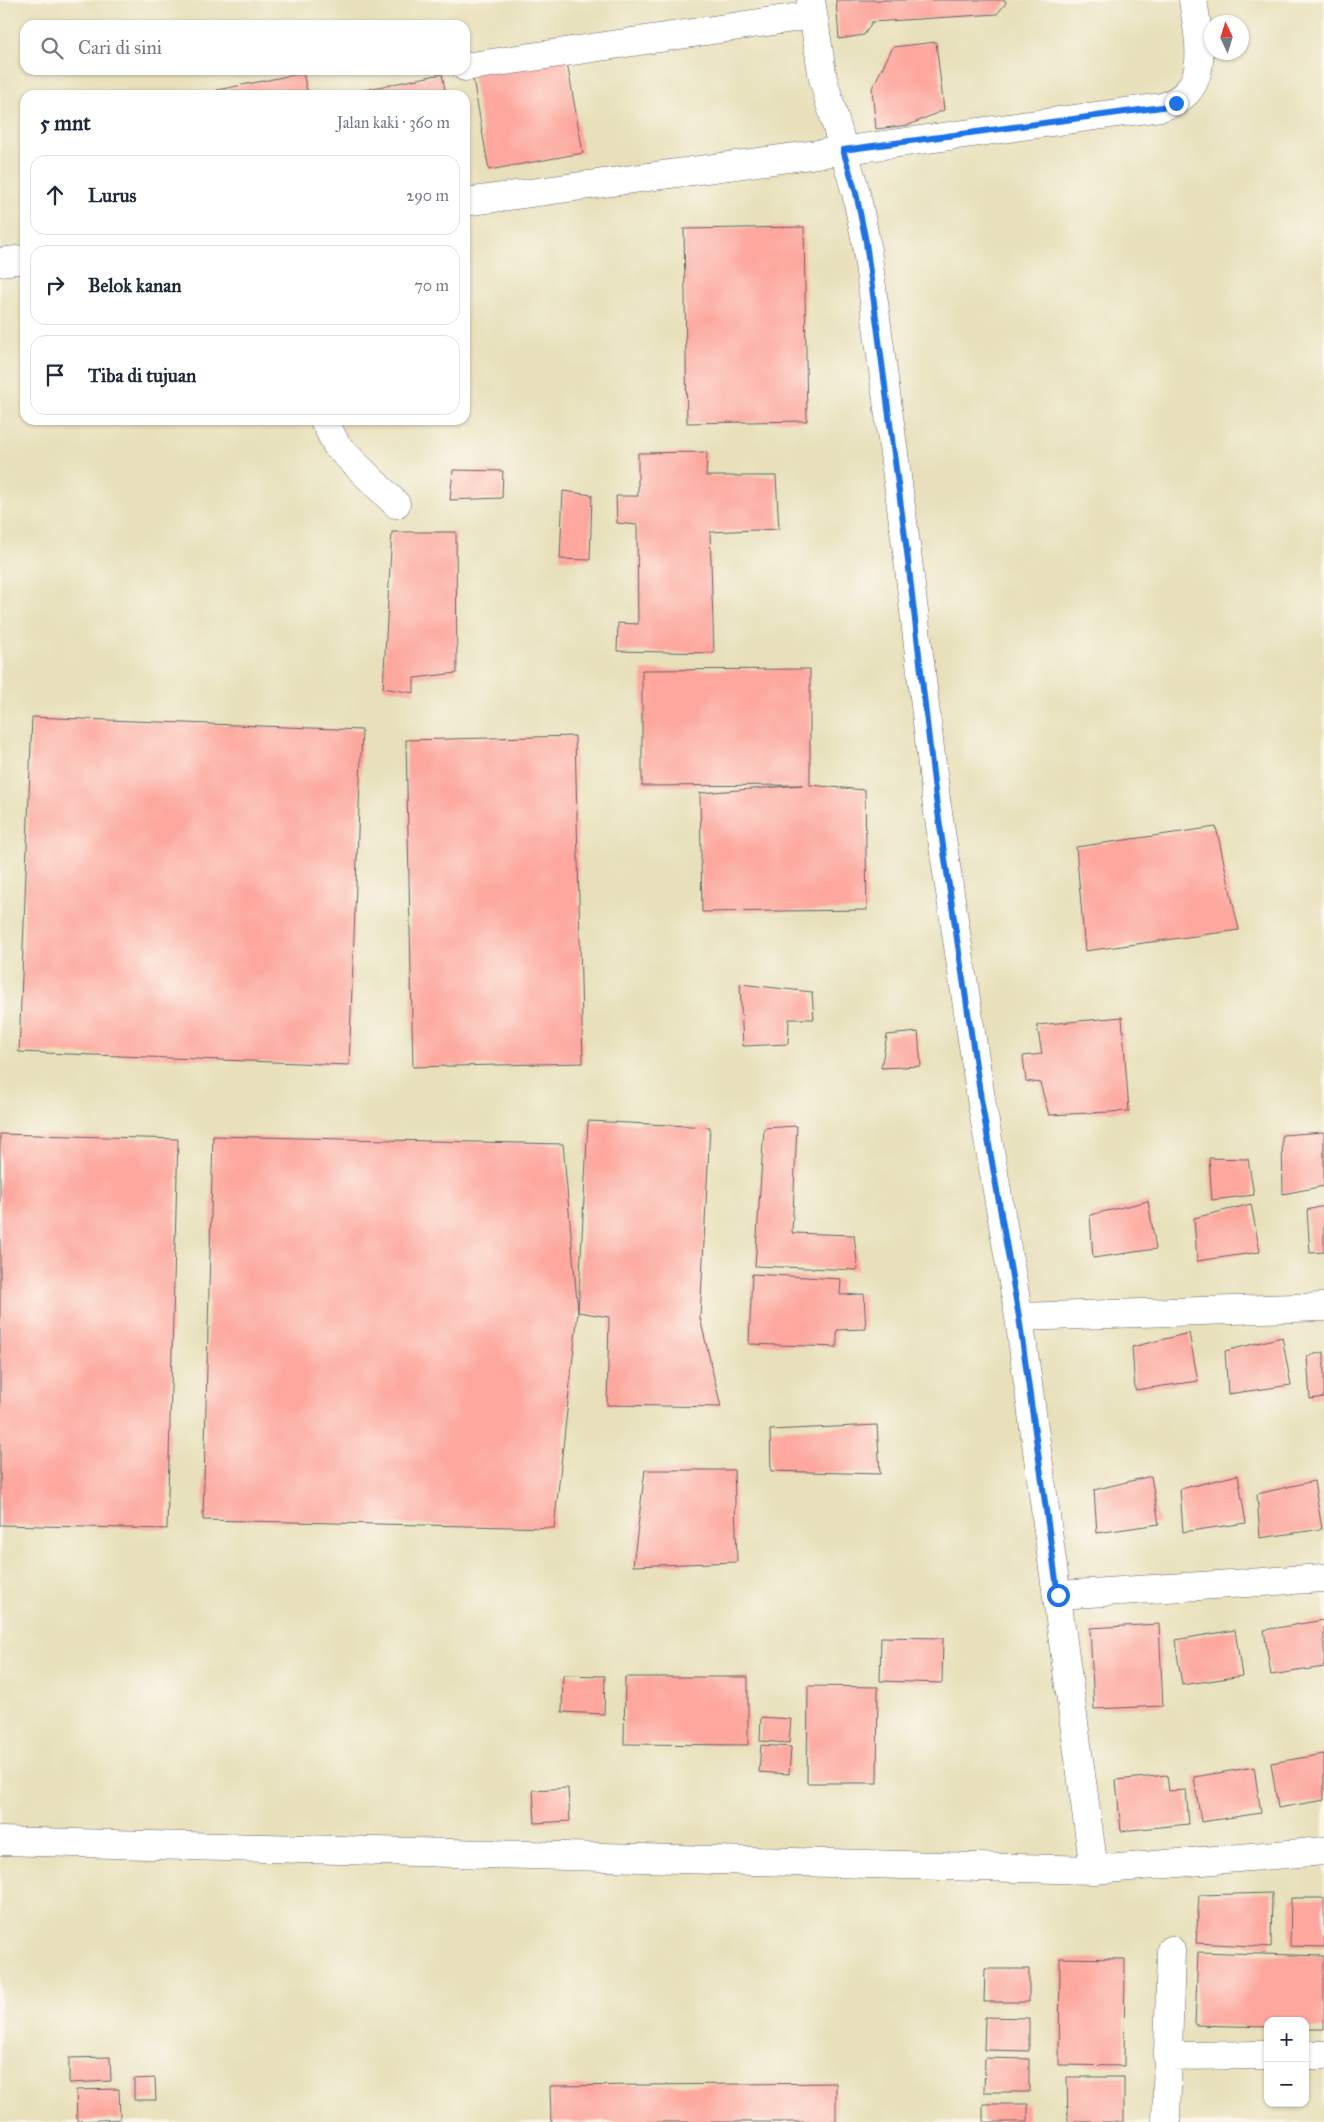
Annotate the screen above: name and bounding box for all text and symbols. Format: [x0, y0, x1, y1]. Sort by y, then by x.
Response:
north arrow [1204, 15, 1249, 60]
search box [20, 20, 470, 75]
icon: search [38, 34, 66, 62]
text: Cari di sini [78, 36, 162, 59]
route end [1165, 92, 1188, 115]
text: 5 mnt [40, 110, 91, 136]
text: Jalan kaki · 360 m [337, 113, 450, 132]
icon: ahead [41, 181, 69, 209]
text: Lurus [88, 184, 136, 207]
text: 290 m [406, 186, 449, 205]
icon: right [41, 271, 69, 299]
text: Belok kanan [88, 274, 182, 297]
text: 70 m [414, 276, 449, 295]
icon: arrive [41, 361, 69, 389]
text: Tiba di tujuan [88, 364, 196, 387]
route start [1047, 1584, 1070, 1607]
map controls [1264, 2017, 1309, 2107]
button: + [1264, 2017, 1309, 2062]
button: − [1264, 2062, 1309, 2107]

